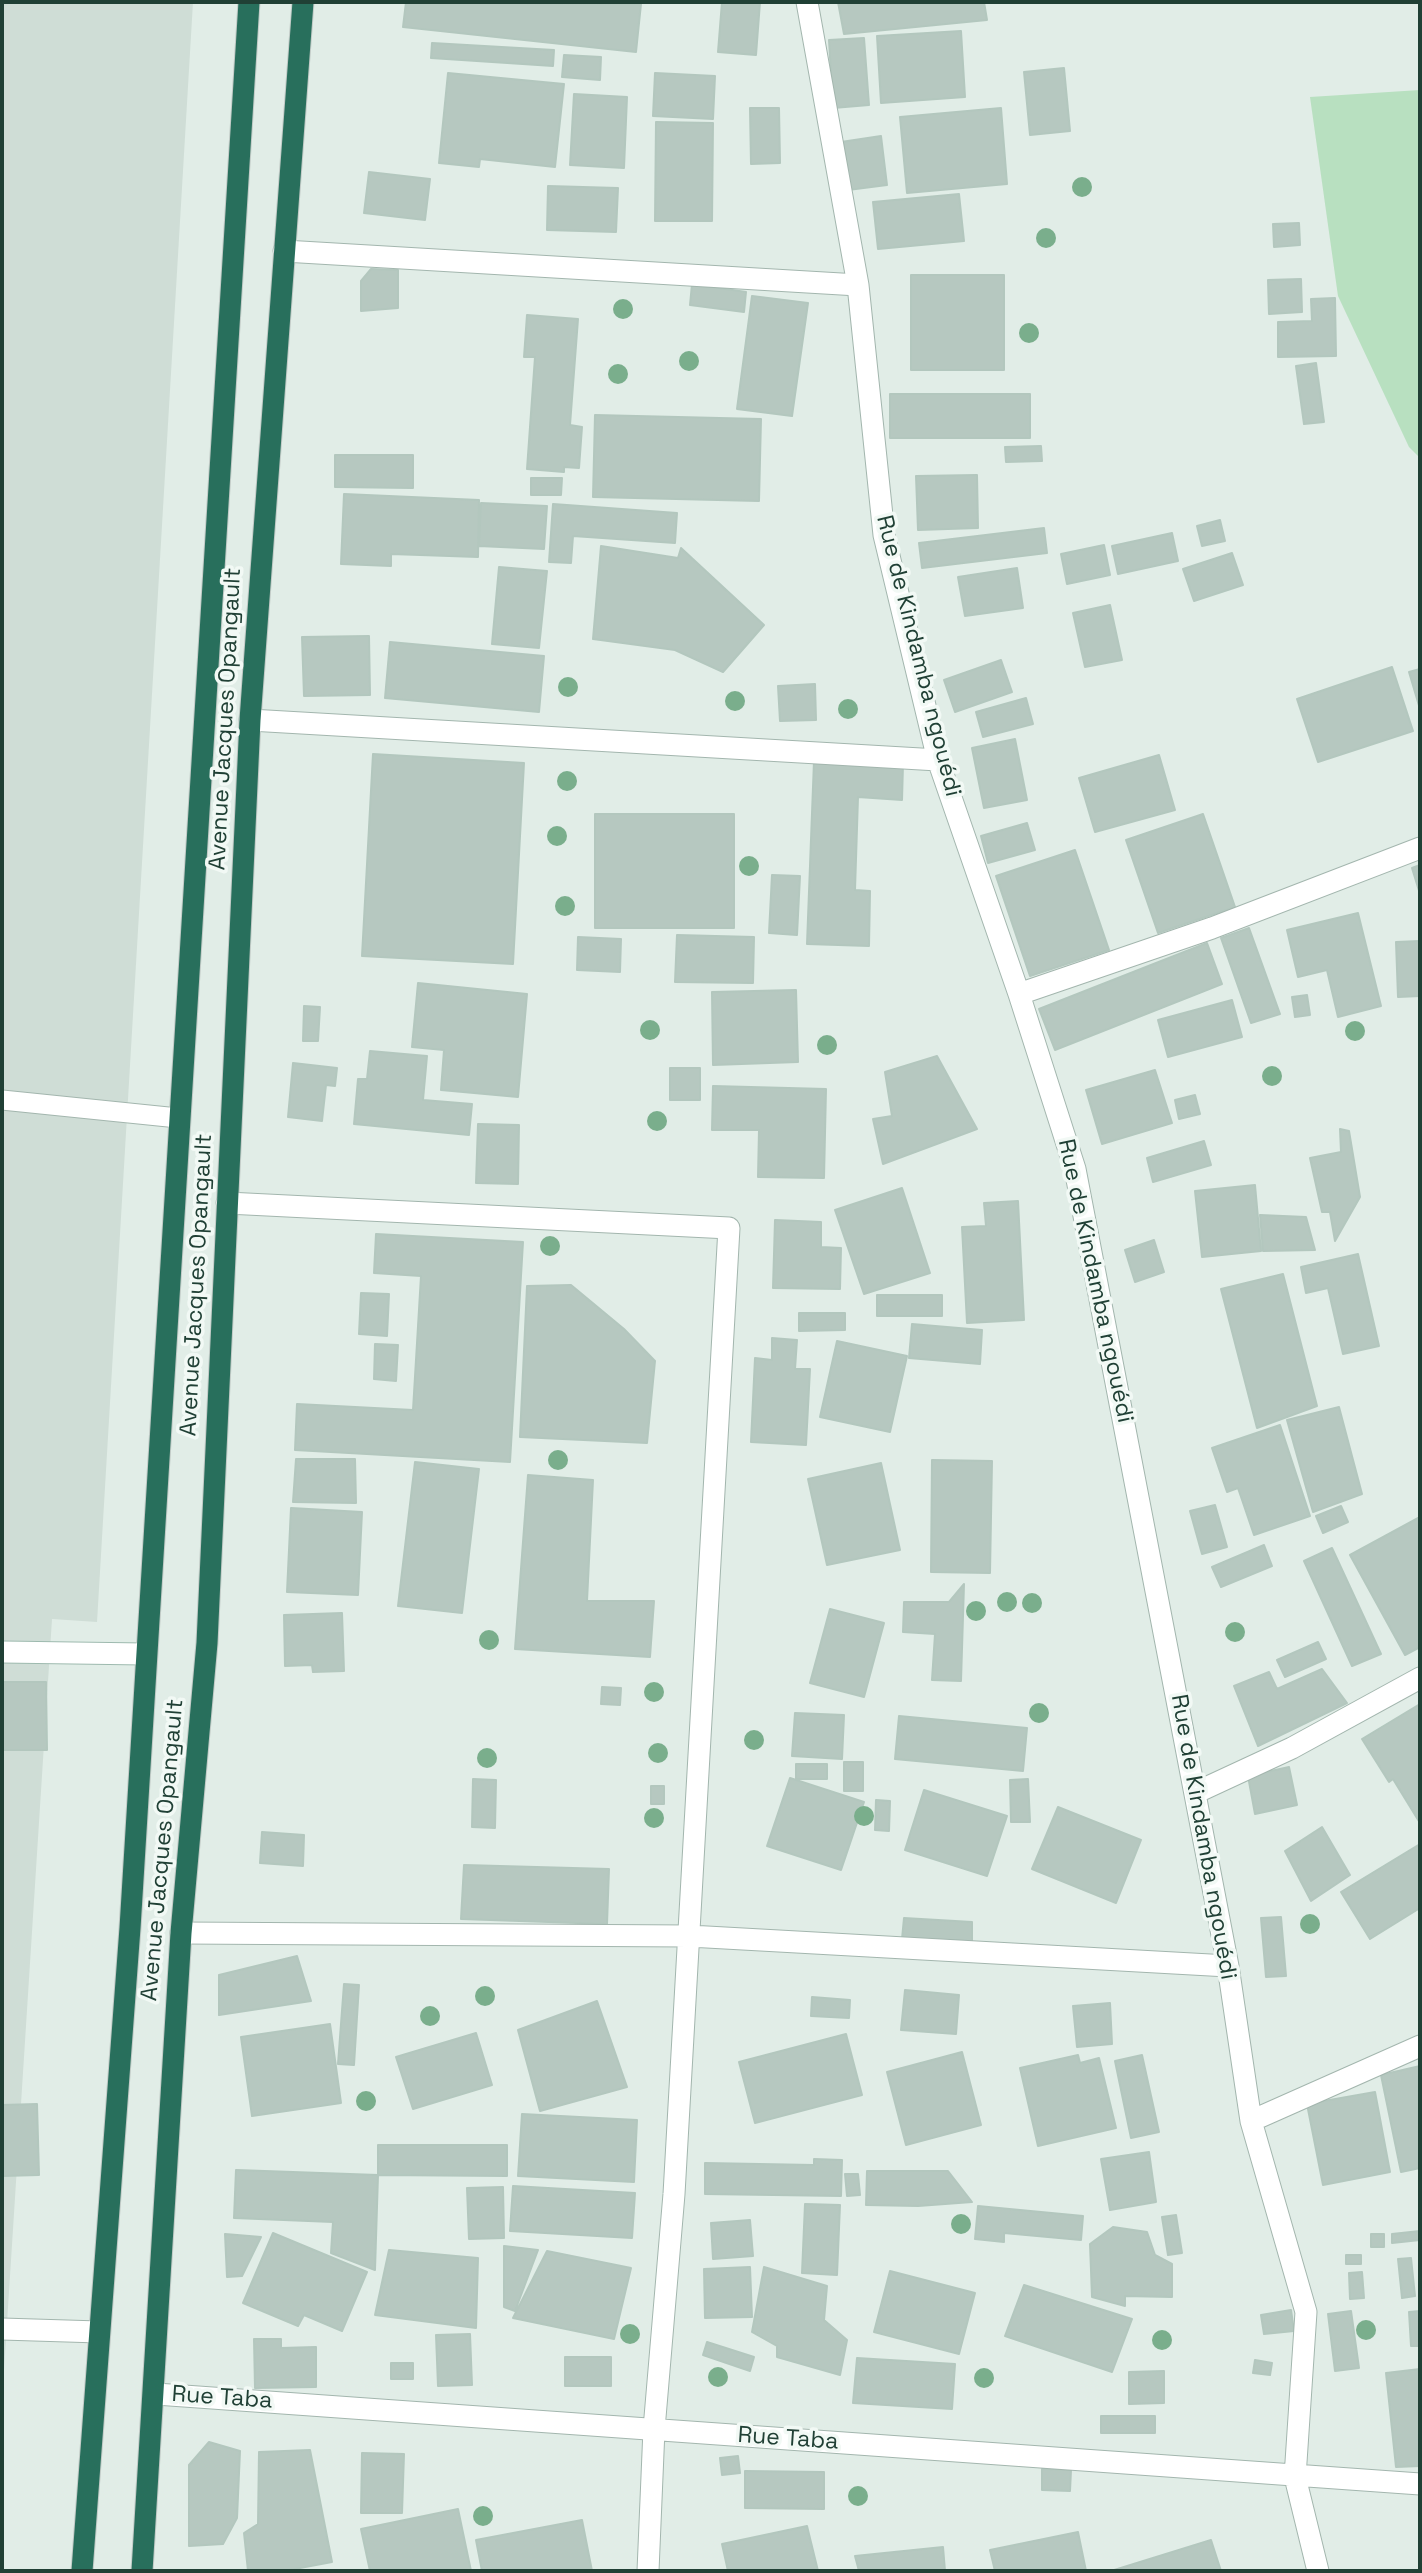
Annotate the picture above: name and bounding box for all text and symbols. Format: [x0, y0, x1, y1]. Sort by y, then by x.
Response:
street label: Rue de Kindamba ngouédi [870, 512, 966, 800]
street label: Avenue Jacques Opangault [204, 567, 248, 871]
street label: Avenue Jacques Opangault [175, 1133, 219, 1437]
street label: Rue de Kindamba ngouédi [1051, 1137, 1139, 1425]
street label: Rue de Kindamba ngouédi [1164, 1692, 1242, 1982]
street label: Avenue Jacques Opangault [136, 1698, 190, 2002]
street label: Rue Taba [171, 2381, 273, 2415]
street label: Rue Taba [737, 2422, 839, 2456]

